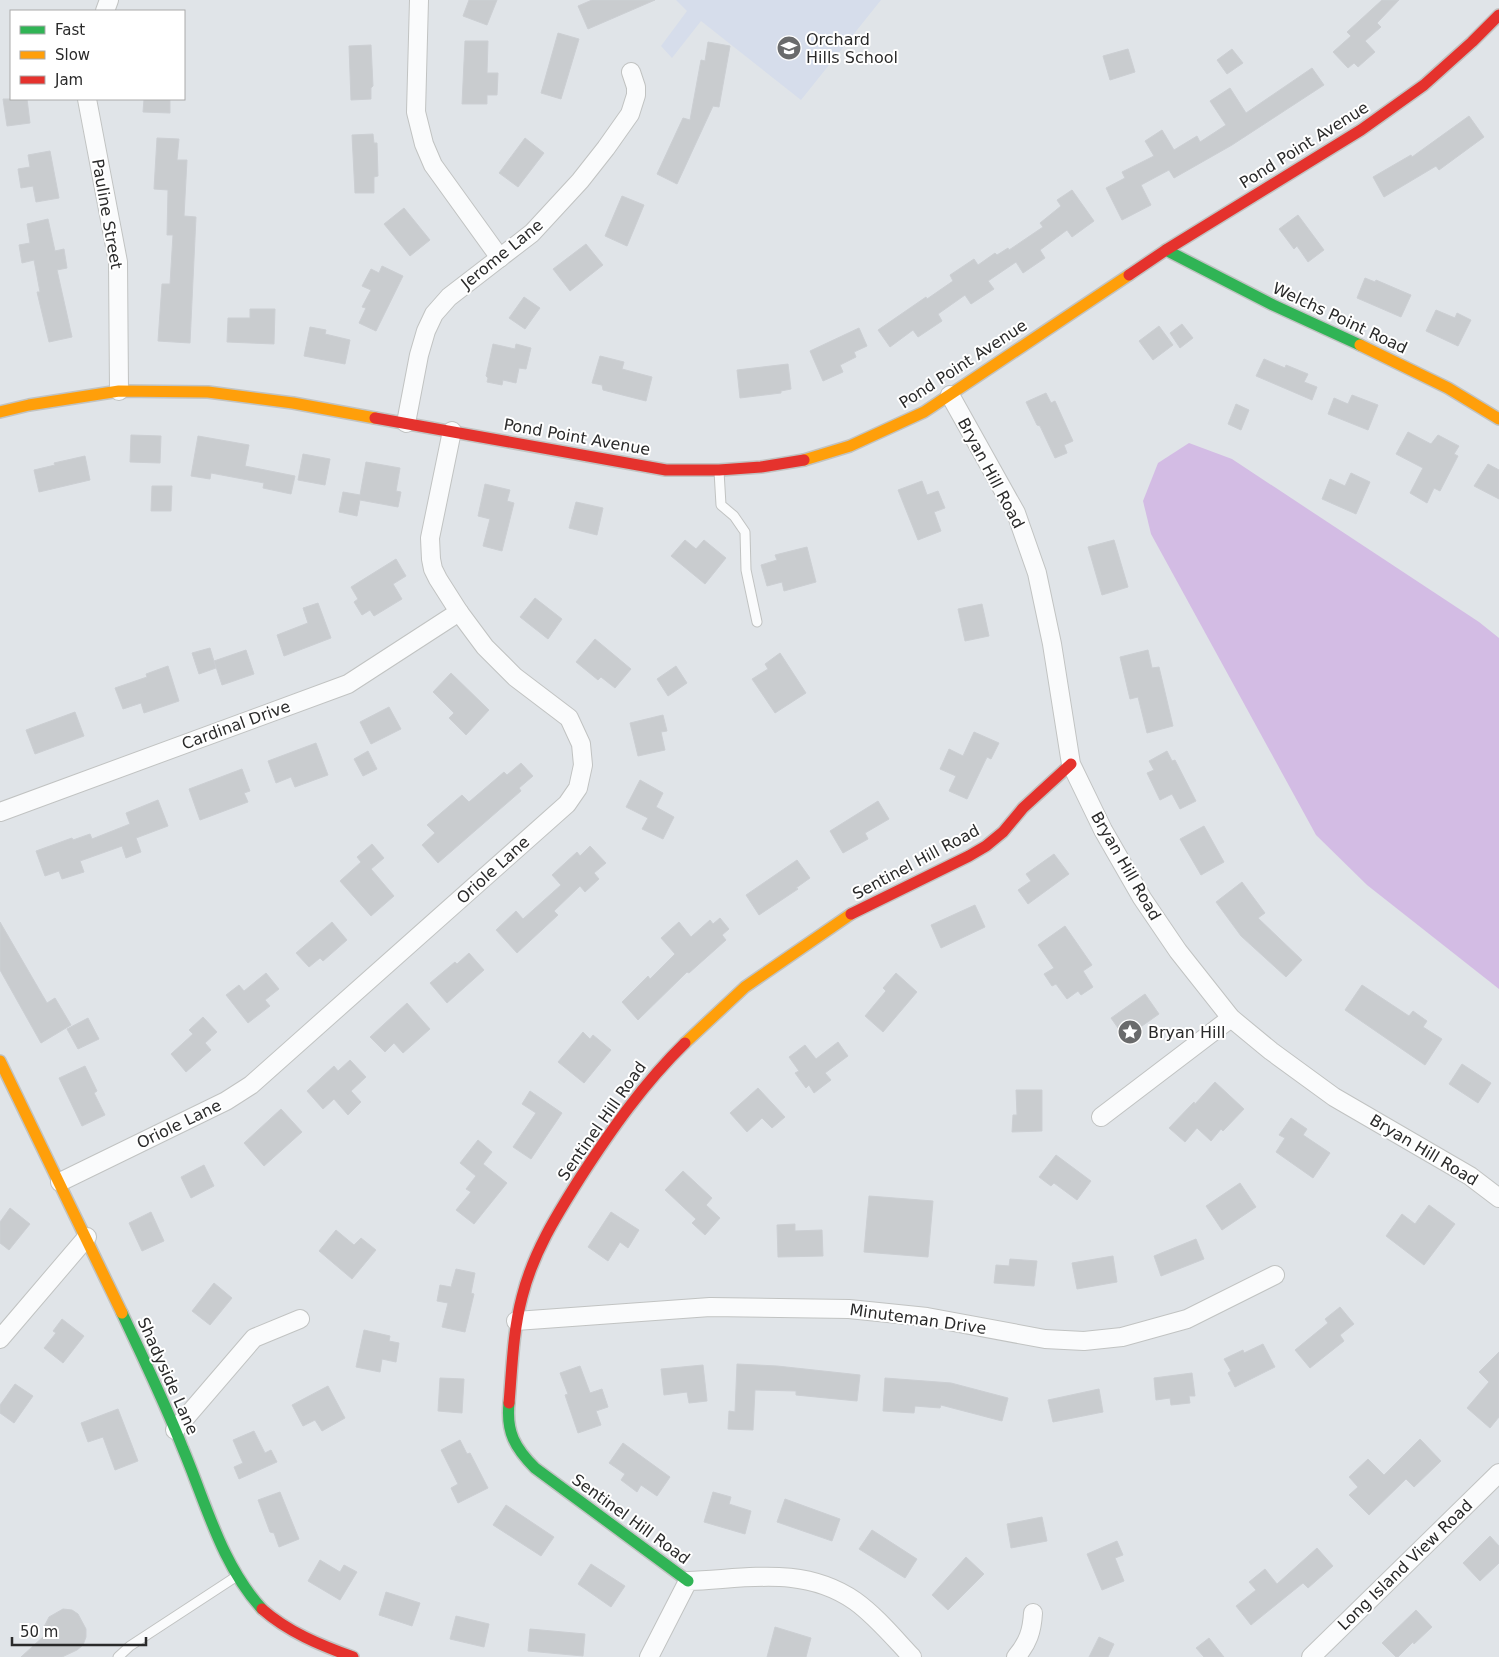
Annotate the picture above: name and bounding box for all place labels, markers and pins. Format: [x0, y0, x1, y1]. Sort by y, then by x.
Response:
place label: Orchard Hills School [806, 30, 898, 67]
school or university icon: Orchard Hills School [776, 35, 802, 61]
place icon: Bryan Hill [1117, 1019, 1143, 1045]
place label: Bryan Hill [1148, 1023, 1225, 1042]

